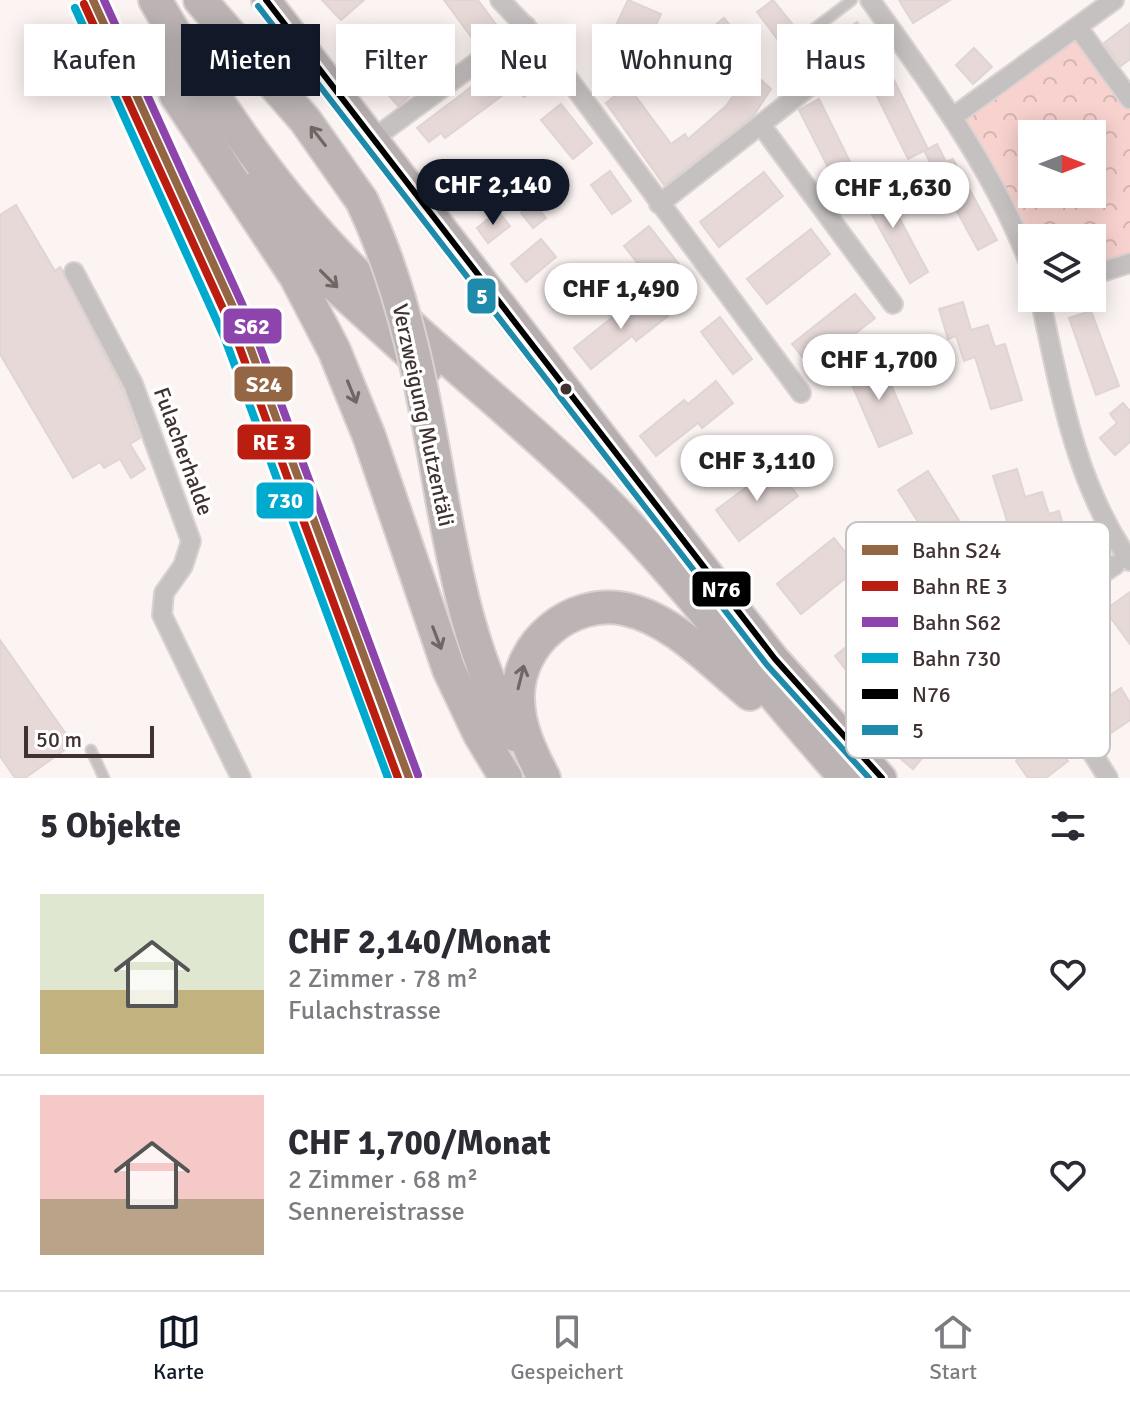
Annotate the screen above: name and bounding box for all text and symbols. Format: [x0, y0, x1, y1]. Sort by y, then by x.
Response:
chip: Kaufen [24, 24, 165, 96]
chip: Mieten [181, 24, 320, 96]
chip: Filter [336, 24, 455, 96]
chip: Neu [471, 24, 576, 96]
chip: Wohnung [592, 24, 761, 96]
chip: Haus [777, 24, 894, 96]
north arrow [1018, 120, 1106, 208]
map controls [1018, 120, 1106, 312]
one-way arrow [310, 126, 327, 147]
pin: CHF 2,140 [401, 159, 585, 227]
pin: CHF 1,630 [801, 162, 985, 230]
text: CHF 2,140 [434, 169, 552, 201]
text: CHF 1,630 [834, 172, 952, 204]
button: layers [1018, 224, 1106, 312]
pin: CHF 1,490 [529, 263, 713, 331]
one-way arrow [319, 270, 339, 289]
text: CHF 1,490 [562, 273, 680, 305]
line badge: 5 [466, 277, 497, 315]
text: 5 [476, 283, 488, 310]
street label: Verzweigung Mutzentäli [387, 301, 460, 529]
line badge: S62 [222, 307, 283, 345]
text: S62 [234, 313, 270, 340]
pin: CHF 1,700 [787, 334, 971, 402]
text: CHF 1,700 [820, 344, 938, 376]
line badge: S24 [233, 365, 294, 403]
text: S24 [246, 371, 282, 398]
one-way arrow [346, 379, 361, 404]
unlabelled marker [558, 381, 574, 397]
street label: Fulacherhalde [148, 384, 219, 519]
line badge: RE 3 [236, 423, 312, 461]
text: RE 3 [253, 429, 295, 456]
pin: CHF 3,110 [665, 435, 849, 503]
text: CHF 3,110 [698, 445, 816, 477]
line badge: 730 [255, 481, 315, 520]
text: 730 [267, 487, 303, 514]
legend [846, 522, 1110, 758]
text: Bahn S24 [912, 537, 1001, 564]
line badge: N76 [691, 570, 752, 608]
text: Bahn RE 3 [912, 573, 1008, 600]
text: N76 [701, 576, 741, 603]
text: Bahn S62 [912, 609, 1001, 636]
one-way arrow [431, 625, 445, 650]
text: Bahn 730 [912, 645, 1001, 672]
one-way arrow [515, 664, 530, 690]
text: N76 [912, 681, 951, 708]
text: 5 [912, 717, 924, 744]
scale bar [24, 722, 154, 758]
text: 50 m [36, 726, 82, 753]
icon: filters [1046, 804, 1090, 848]
text: 5 Objekte [40, 805, 181, 847]
text: CHF 2,140/Monat [288, 921, 551, 963]
icon: home [104, 926, 200, 1022]
icon: heart [1046, 952, 1090, 996]
text: 2 Zimmer · 78 m² [288, 963, 478, 995]
text: Fulachstrasse [288, 995, 441, 1027]
text: CHF 1,700/Monat [288, 1122, 551, 1164]
icon: home [104, 1127, 200, 1223]
icon: heart [1046, 1153, 1090, 1197]
text: 2 Zimmer · 68 m² [288, 1164, 478, 1196]
text: Sennereistrasse [288, 1196, 465, 1228]
tab: Karte [153, 1310, 204, 1385]
tab: Gespeichert [510, 1310, 624, 1385]
tab: Start [930, 1310, 977, 1385]

